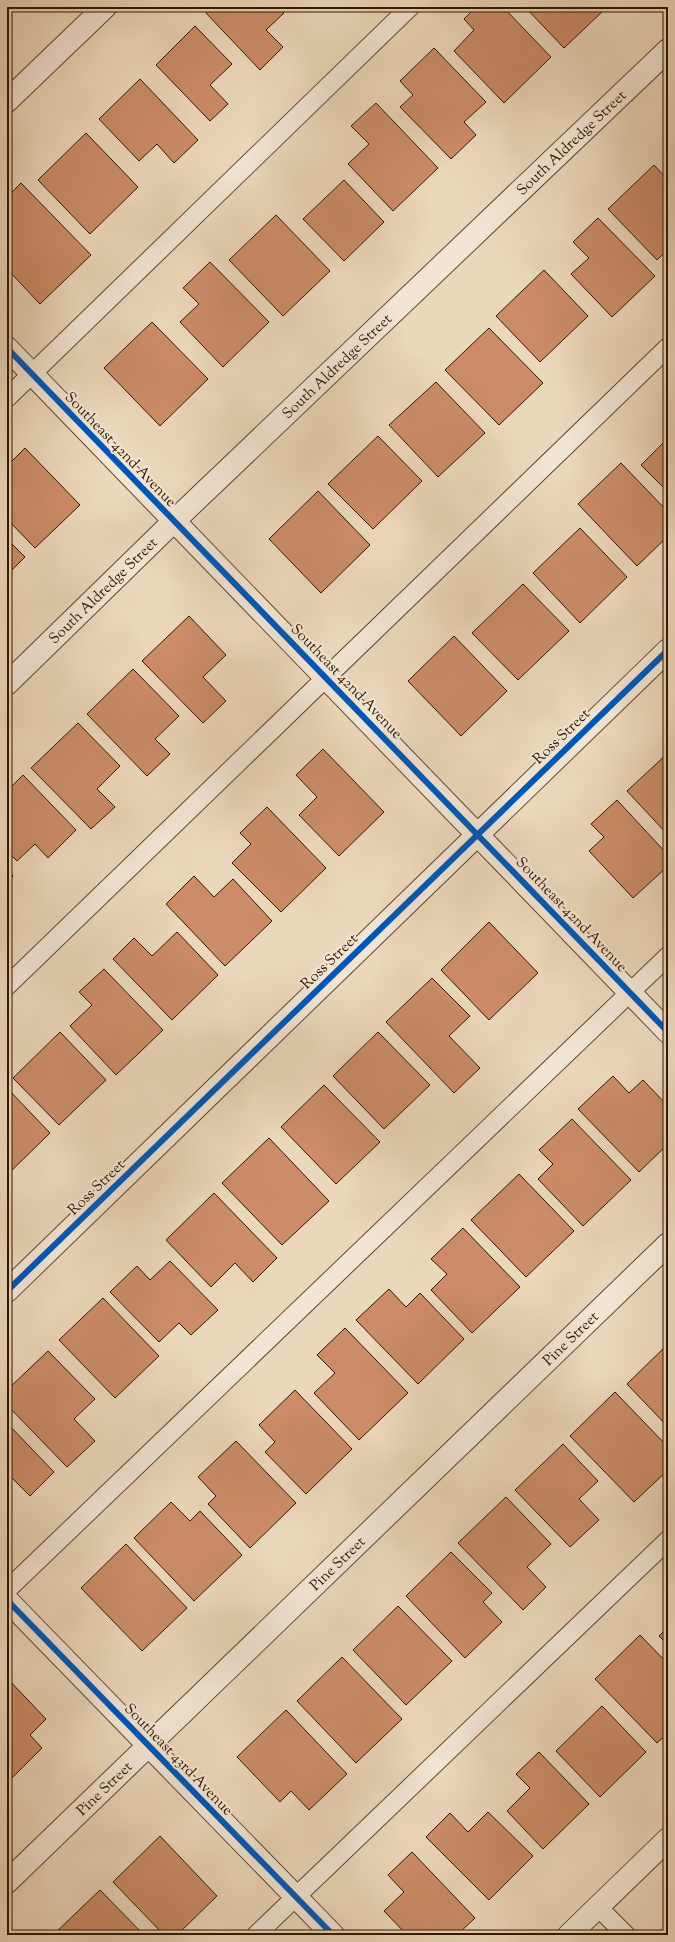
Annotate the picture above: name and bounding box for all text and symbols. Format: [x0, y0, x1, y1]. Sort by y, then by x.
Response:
street label: South Aldredge Street [512, 86, 632, 201]
street label: South Aldredge Street [278, 310, 397, 425]
street label: Southeast 42nd Avenue [59, 388, 181, 512]
street label: South Aldredge Street [45, 533, 163, 650]
street label: Southeast 42nd Avenue [285, 620, 407, 744]
street label: Ross Street [529, 704, 595, 770]
street label: Southeast 42nd Avenue [510, 853, 632, 977]
street label: Ross Street [297, 929, 363, 995]
street label: Ross Street [64, 1155, 130, 1221]
street label: Pine Street [539, 1307, 604, 1371]
street label: Pine Street [306, 1532, 371, 1596]
street label: Southeast 43rd Avenue [119, 1699, 237, 1821]
street label: Pine Street [73, 1757, 138, 1821]

